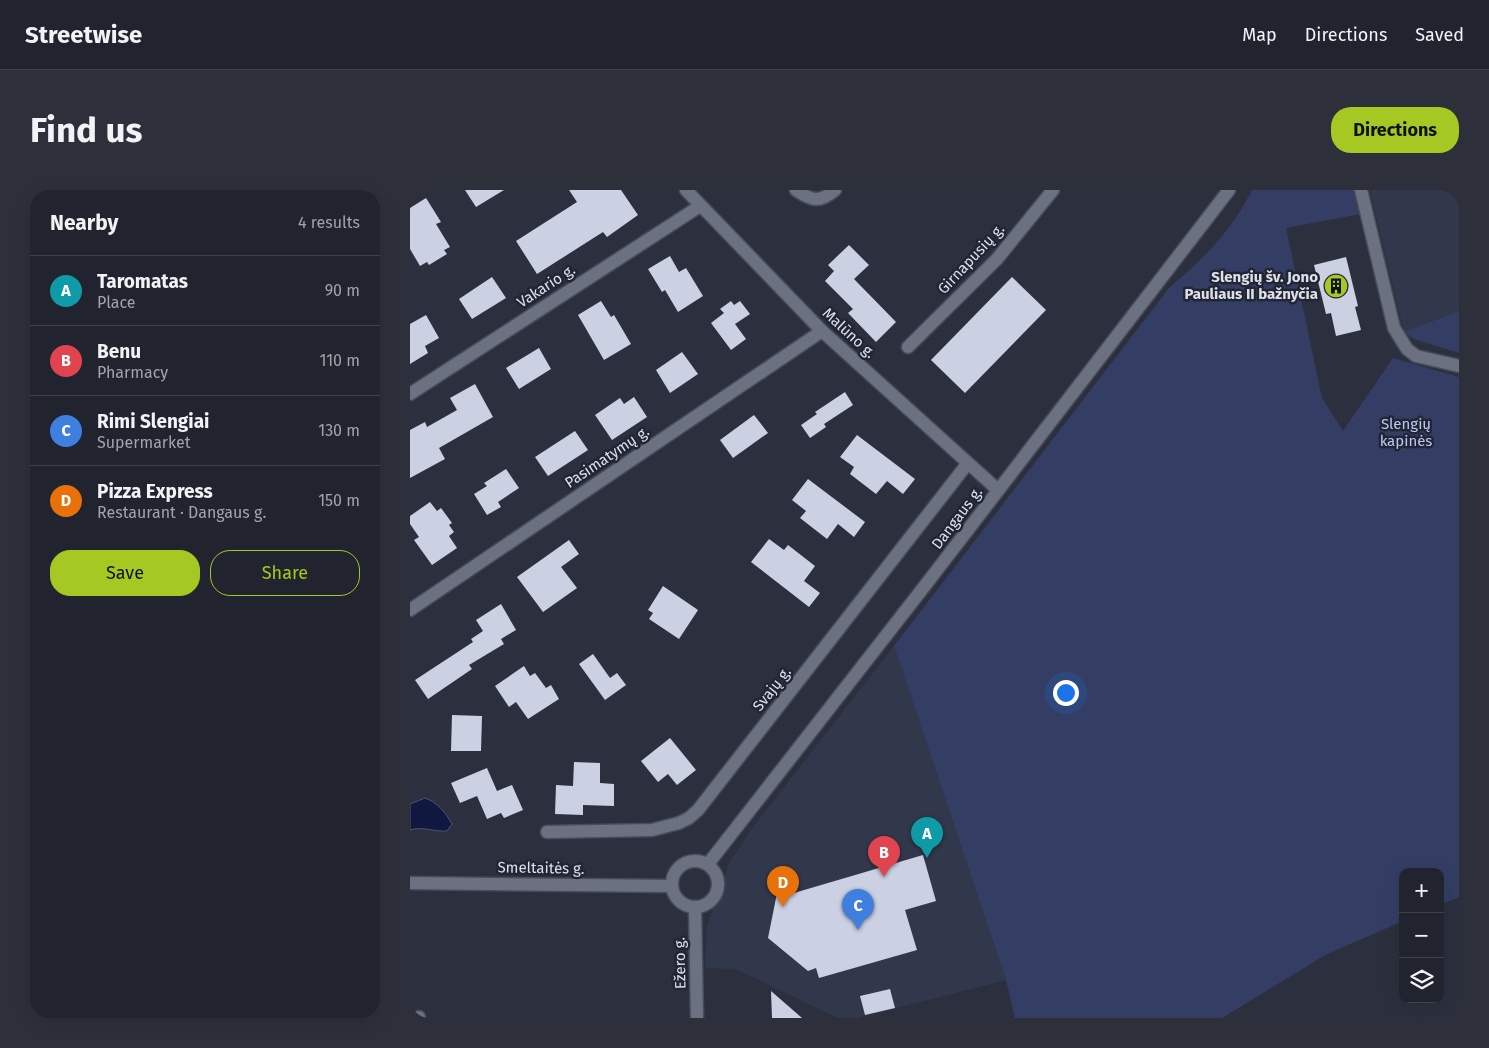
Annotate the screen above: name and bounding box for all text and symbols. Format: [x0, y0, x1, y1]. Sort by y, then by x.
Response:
text: Streetwise [25, 21, 142, 49]
text: Map [1242, 24, 1277, 46]
text: Directions [1305, 24, 1387, 46]
text: Saved [1415, 24, 1464, 46]
button: Directions [1331, 107, 1459, 153]
text: Find us [30, 109, 142, 151]
text: Nearby [50, 210, 118, 236]
text: 4 results [298, 213, 360, 232]
street label: Girnapusių g. [934, 220, 1008, 298]
street label: Vakario g. [514, 261, 578, 311]
place label: Slengių šv. Jono Pauliaus II bažnyčia [1185, 268, 1318, 303]
text: Taromatas [97, 270, 188, 293]
building icon: Slengių šv. Jono Pauliaus II bažnyčia [1323, 273, 1349, 299]
text: A [61, 281, 71, 300]
text: 90 m [325, 281, 360, 300]
text: Place [97, 293, 136, 312]
street label: Malūno g. [819, 304, 879, 362]
text: Benu [97, 340, 141, 363]
text: B [61, 351, 71, 370]
text: 110 m [319, 351, 360, 370]
text: Pharmacy [97, 363, 168, 382]
text: Rimi Slengiai [97, 410, 209, 433]
park label: Slengių kapinės [1380, 415, 1432, 450]
text: C [61, 421, 71, 440]
text: 130 m [318, 421, 360, 440]
street label: Pasimatymų g. [561, 422, 653, 492]
text: Supermarket [97, 433, 191, 452]
text: Pizza Express [97, 480, 213, 503]
street label: Dangaus g. [928, 483, 986, 553]
text: D [61, 491, 71, 510]
text: 150 m [318, 491, 360, 510]
text: Restaurant · Dangaus g. [97, 503, 266, 522]
button: Save [50, 550, 200, 596]
button: Share [210, 550, 360, 596]
street label: Svajų g. [749, 663, 795, 715]
your location [1053, 680, 1079, 706]
pin: A [911, 817, 943, 858]
pin: B [868, 836, 900, 877]
street label: Smeltaitės g. [497, 858, 585, 878]
pin: D [767, 866, 799, 907]
map controls [1399, 868, 1444, 1003]
button: + [1399, 868, 1444, 913]
pin: C [842, 889, 874, 930]
button: − [1399, 913, 1444, 958]
street label: Ežero g. [671, 937, 689, 989]
button: layers [1399, 958, 1444, 1003]

